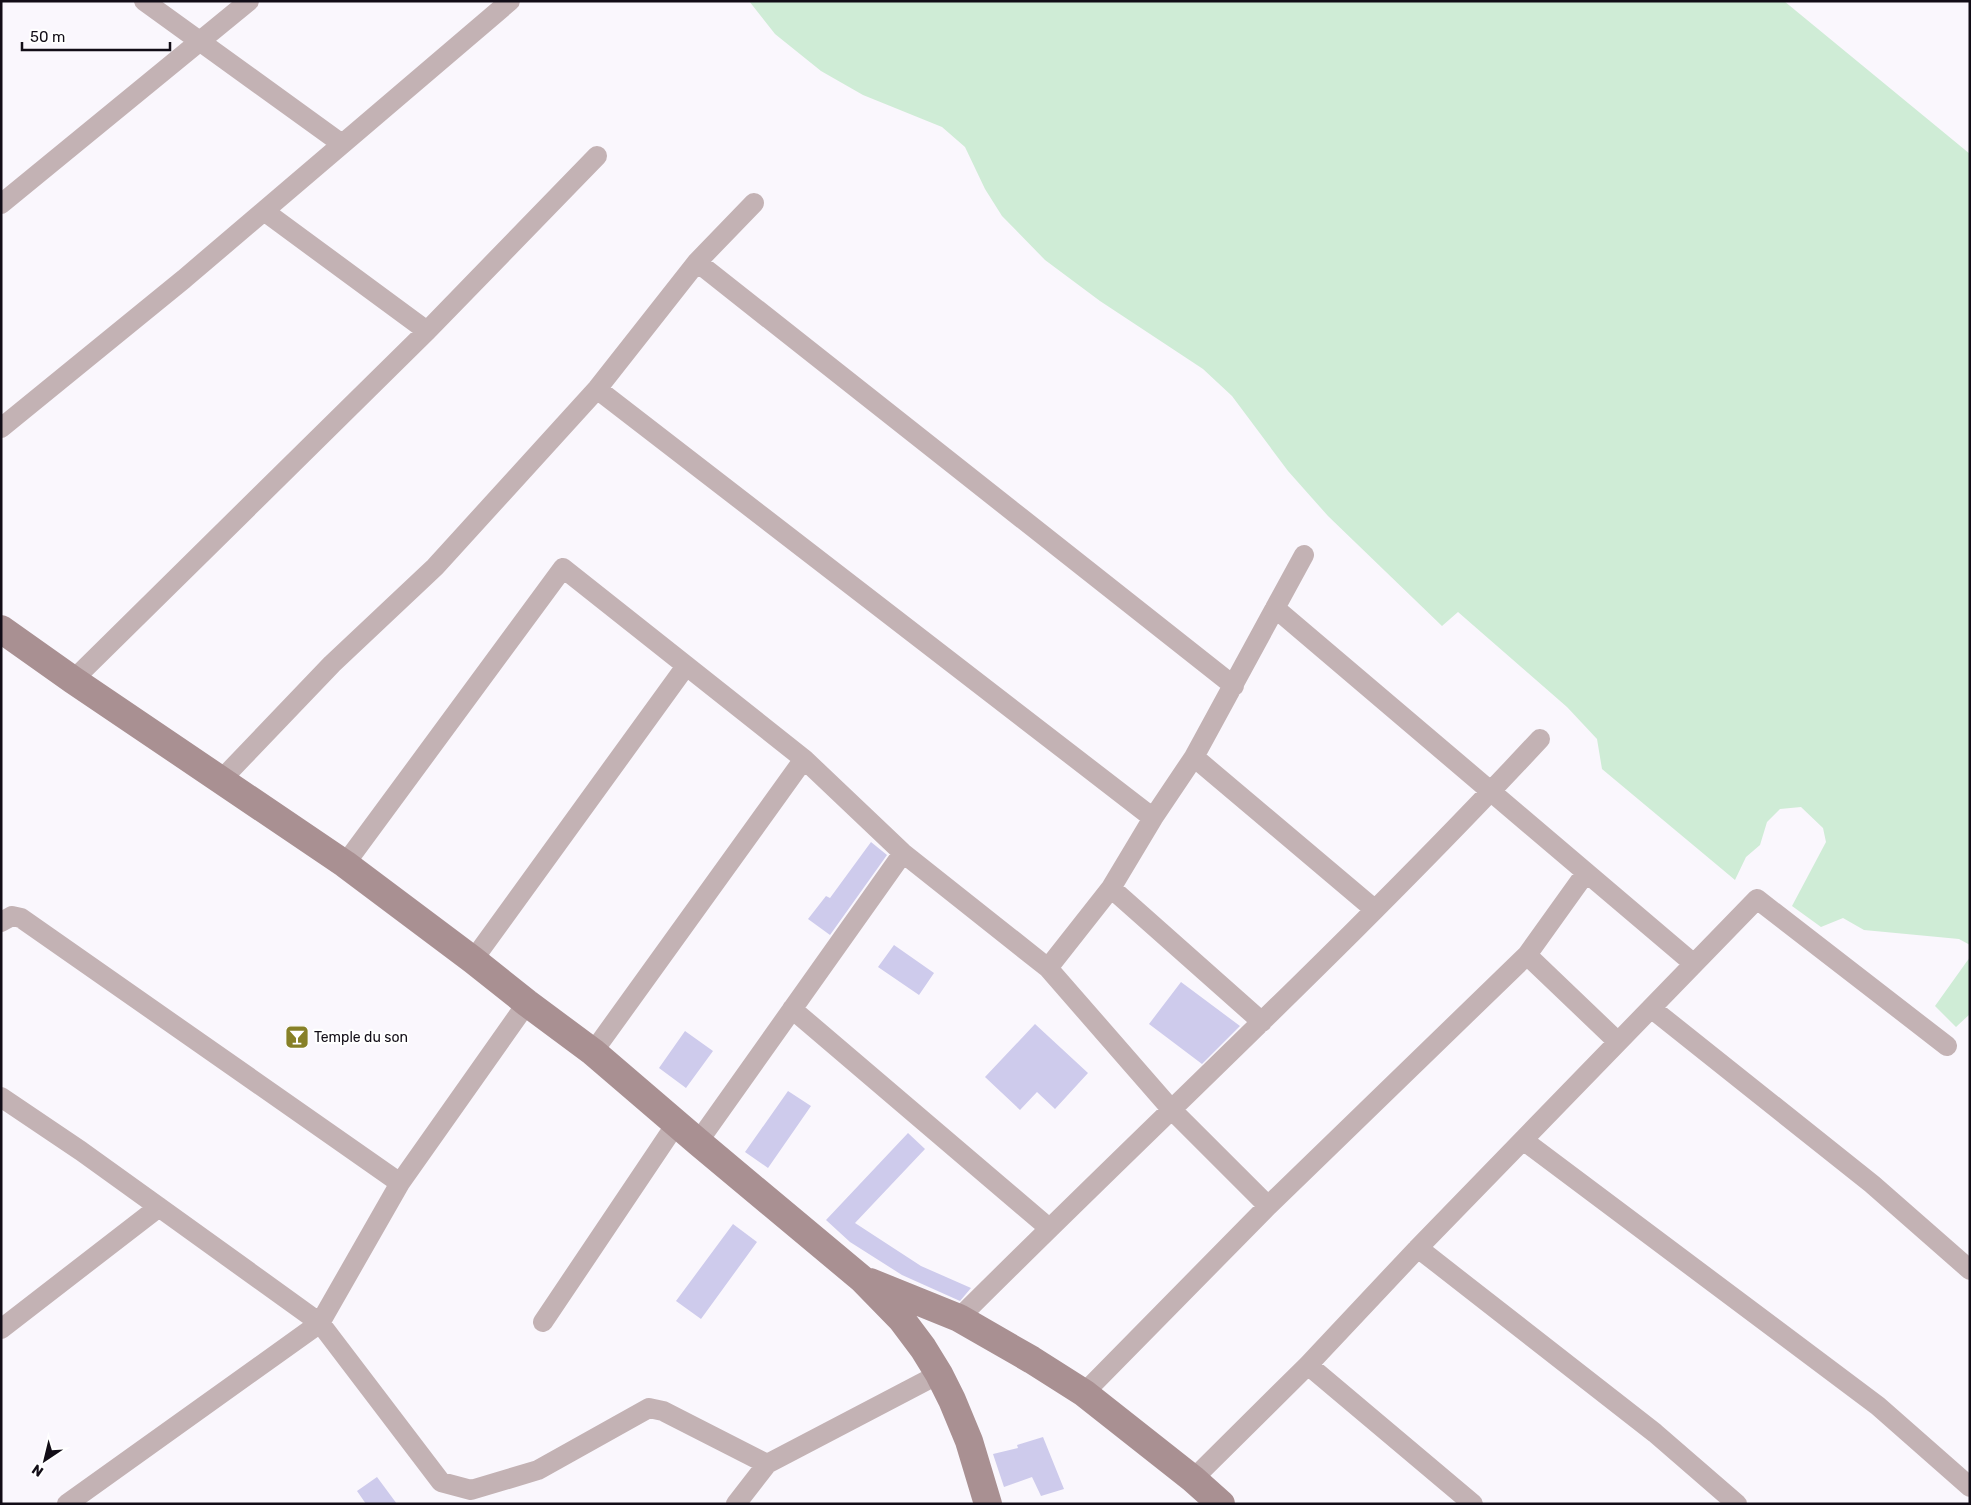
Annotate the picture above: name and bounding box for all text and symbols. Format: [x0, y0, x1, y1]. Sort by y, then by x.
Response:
scale bar [22, 20, 170, 52]
text: 50 m [30, 28, 65, 46]
bar icon: Temple du son [284, 1024, 310, 1050]
place label: Temple du son [314, 1029, 408, 1046]
north arrow [20, 1435, 70, 1485]
text: N [29, 1460, 47, 1480]

